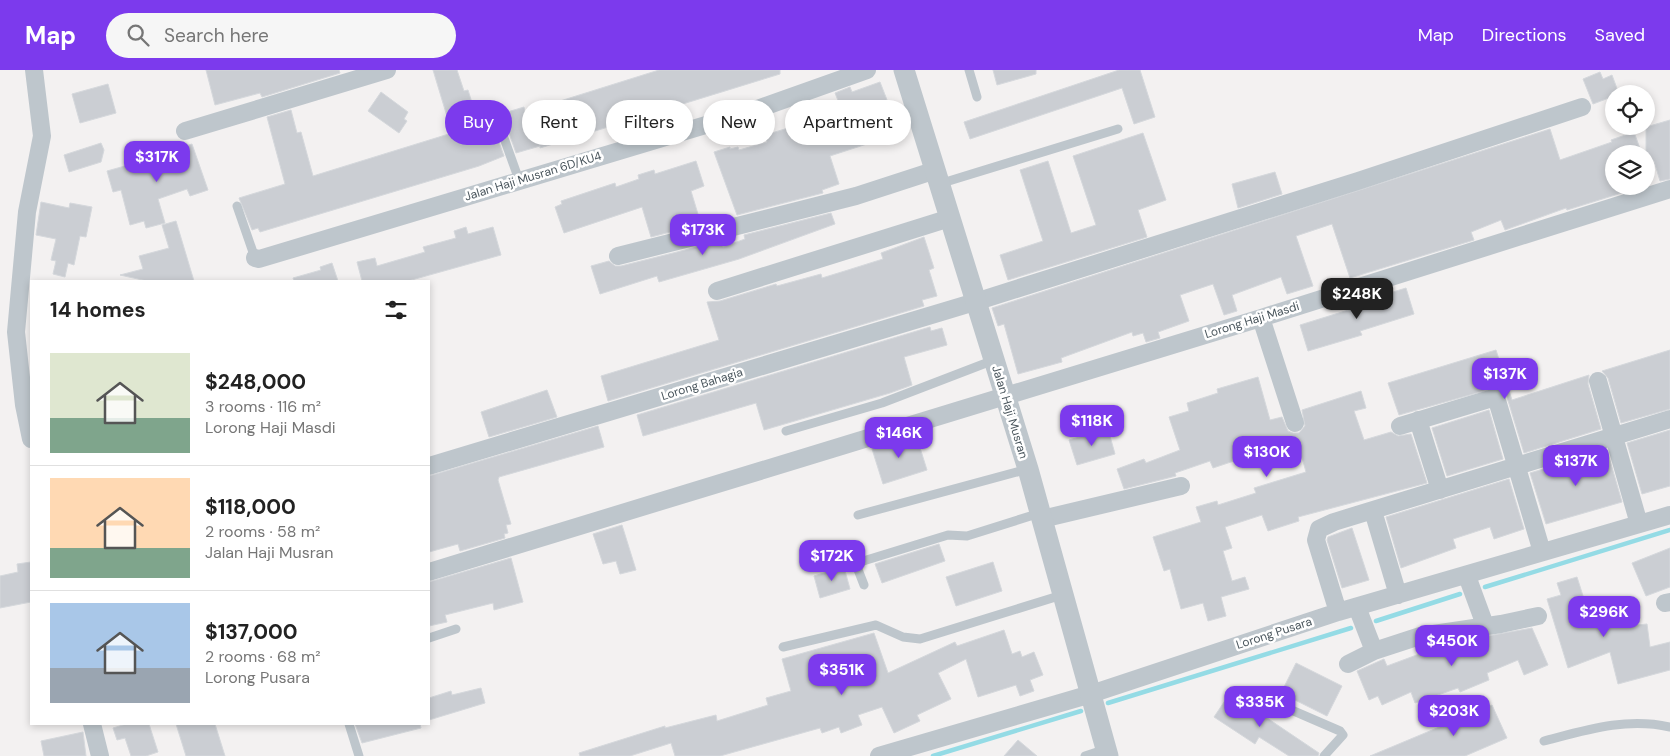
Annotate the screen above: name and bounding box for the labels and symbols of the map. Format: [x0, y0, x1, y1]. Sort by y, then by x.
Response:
pin: $317K [122, 140, 192, 183]
street label: Jalan Haji Musran 6D/KU4 [463, 148, 603, 204]
pin: $173K [668, 214, 738, 256]
pin: $248K [1322, 278, 1392, 320]
street label: Lorong Haji Masdi [1203, 298, 1301, 342]
pin: $137K [1470, 358, 1540, 400]
street label: Lorong Bahagia [659, 364, 745, 404]
street label: Jalan Haji Musran [988, 364, 1032, 461]
pin: $118K [1057, 404, 1127, 447]
pin: $146K [864, 416, 934, 459]
pin: $130K [1232, 436, 1302, 478]
pin: $137K [1541, 444, 1611, 487]
pin: $172K [797, 540, 867, 582]
pin: $296K [1569, 596, 1639, 638]
street label: Lorong Pusara [1234, 613, 1314, 653]
pin: $450K [1417, 624, 1487, 667]
pin: $351K [807, 654, 877, 696]
pin: $335K [1225, 686, 1295, 728]
pin: $203K [1419, 694, 1489, 737]

